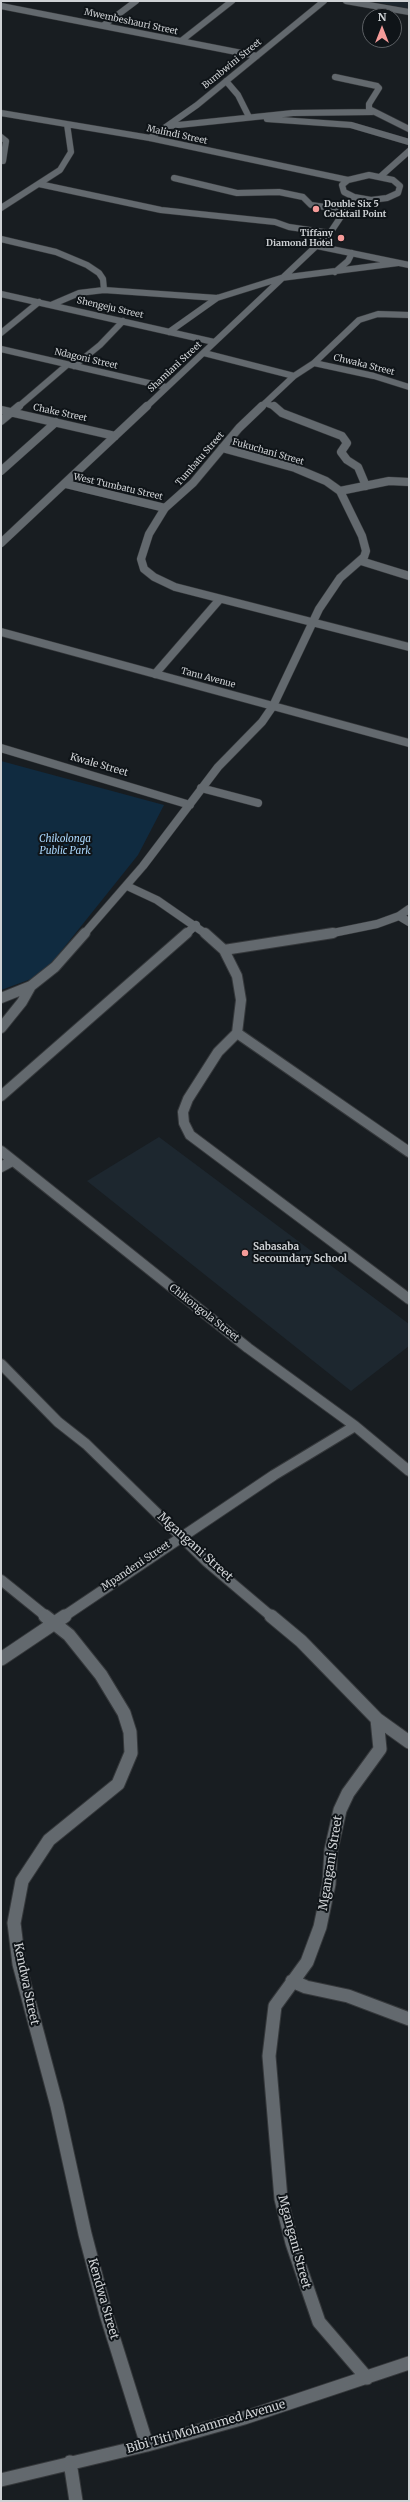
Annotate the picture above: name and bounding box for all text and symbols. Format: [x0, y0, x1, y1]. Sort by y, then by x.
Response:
street label: Mwembeshauri Street [83, 7, 179, 37]
north arrow [362, 8, 402, 48]
text: N [378, 10, 386, 24]
street label: Bumbwini Street [200, 37, 264, 91]
street label: Malindi Street [146, 123, 208, 147]
place label: Double Six 5 Cocktail Point [324, 199, 386, 220]
marker: Double Six 5 Cocktail Point [311, 204, 321, 214]
place label: Tiffany Diamond Hotel [266, 228, 333, 249]
marker: Tiffany Diamond Hotel [336, 233, 346, 243]
street label: Shengeju Street [76, 295, 144, 321]
street label: Shamiani Street [146, 339, 204, 395]
street label: Ndagoni Street [53, 346, 119, 372]
street label: Chwaka Street [332, 352, 396, 378]
street label: Chake Street [32, 402, 88, 424]
street label: Tumbatu Street [174, 430, 226, 488]
street label: Fukuchani Street [231, 437, 305, 467]
street label: West Tumbatu Street [72, 471, 164, 503]
street label: Tanu Avenue [180, 666, 236, 690]
street label: Kwale Street [69, 751, 129, 779]
park label: Chikolonga Public Park [39, 833, 91, 856]
place label: Sabasaba Secoundary School [253, 1241, 347, 1264]
marker: Sabasaba Secoundary School [240, 1248, 250, 1258]
street label: Chikongola Street [166, 1282, 242, 1344]
street label: Mgangani Street [155, 1510, 235, 1584]
street label: Mpandeni Street [99, 1539, 173, 1593]
street label: Mgangani Street [316, 1814, 346, 1912]
street label: Kendwa Street [10, 1942, 42, 2026]
street label: Mgangani Street [275, 2194, 313, 2290]
street label: Kendwa Street [85, 2257, 121, 2341]
street label: Bibi Titi Mohammed Avenue [125, 2397, 287, 2457]

